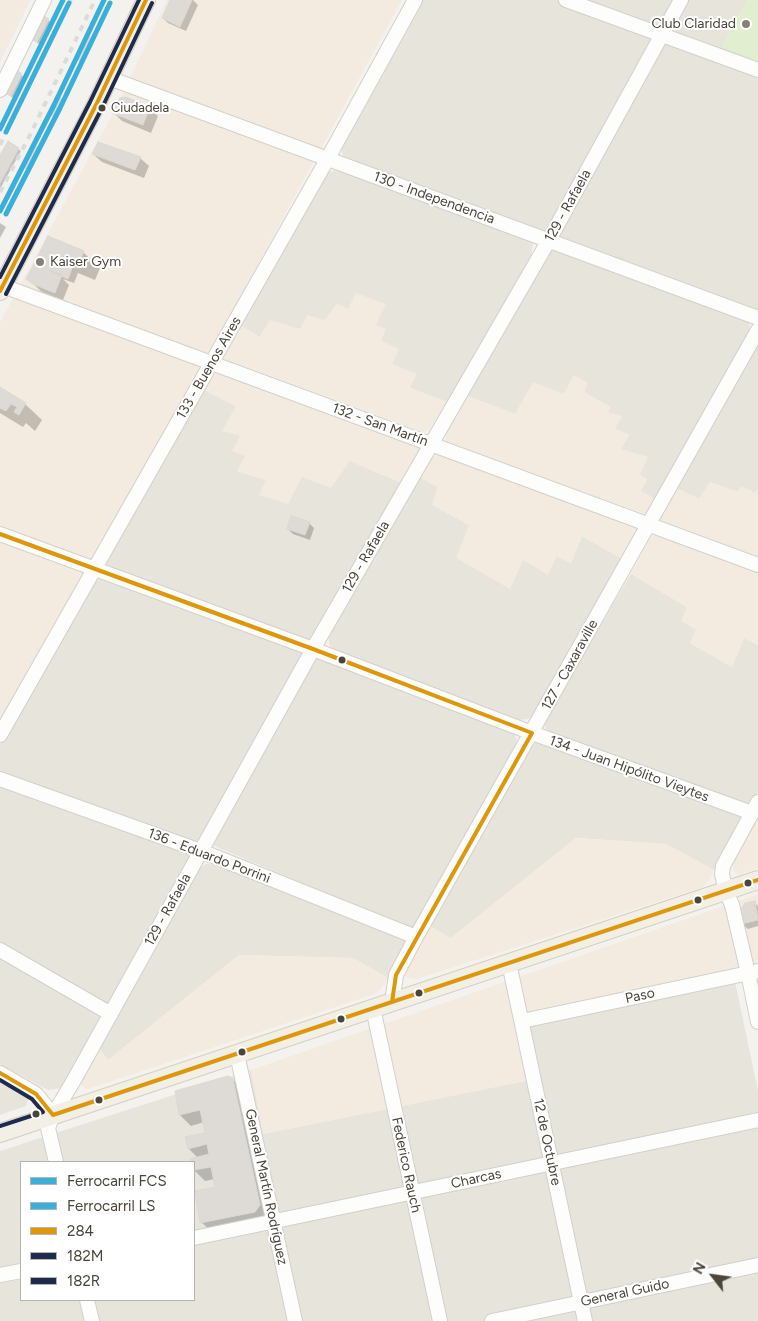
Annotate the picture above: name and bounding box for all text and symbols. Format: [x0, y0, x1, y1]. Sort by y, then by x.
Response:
place label: Club Claridad [652, 16, 736, 32]
marker: Club Claridad [740, 18, 752, 30]
place label: Ciudadela [111, 100, 169, 116]
marker: Ciudadela [97, 103, 107, 113]
street label: 129 - Rafaela [541, 167, 595, 245]
street label: 130 - Independencia [371, 168, 497, 228]
place label: Kaiser Gym [50, 254, 121, 270]
marker: Kaiser Gym [34, 256, 46, 268]
street label: 133 - Buenos Aires [173, 314, 245, 422]
street label: 132 - San Martín [330, 400, 430, 450]
street label: 129 - Rafaela [339, 518, 393, 596]
street label: 127 - Caxaraville [538, 617, 602, 713]
unlabelled marker [337, 655, 347, 665]
street label: 134 - Juan Hipólito Vieytes [547, 732, 711, 806]
street label: 136 - Eduardo Porrini [145, 825, 273, 887]
street label: 129 - Rafaela [141, 871, 195, 949]
unlabelled marker [743, 878, 753, 888]
unlabelled marker [693, 895, 703, 905]
street label: Paso [624, 985, 656, 1007]
unlabelled marker [414, 988, 424, 998]
unlabelled marker [336, 1014, 346, 1024]
unlabelled marker [237, 1047, 247, 1057]
unlabelled marker [94, 1095, 104, 1105]
street label: 12 de Octubre [530, 1097, 564, 1187]
street label: General Martín Rodríguez [241, 1107, 291, 1267]
unlabelled marker [31, 1109, 41, 1119]
street label: Federico Rauch [388, 1116, 424, 1214]
legend [20, 1161, 195, 1301]
street label: Charcas [449, 1165, 503, 1193]
text: Ferrocarril FCS [67, 1172, 167, 1190]
text: Ferrocarril LS [67, 1197, 156, 1215]
text: 284 [67, 1222, 94, 1240]
text: 182M [67, 1247, 103, 1265]
north arrow [688, 1251, 738, 1301]
text: N [690, 1259, 710, 1277]
text: 182R [67, 1272, 100, 1290]
street label: General Guido [579, 1275, 671, 1311]

